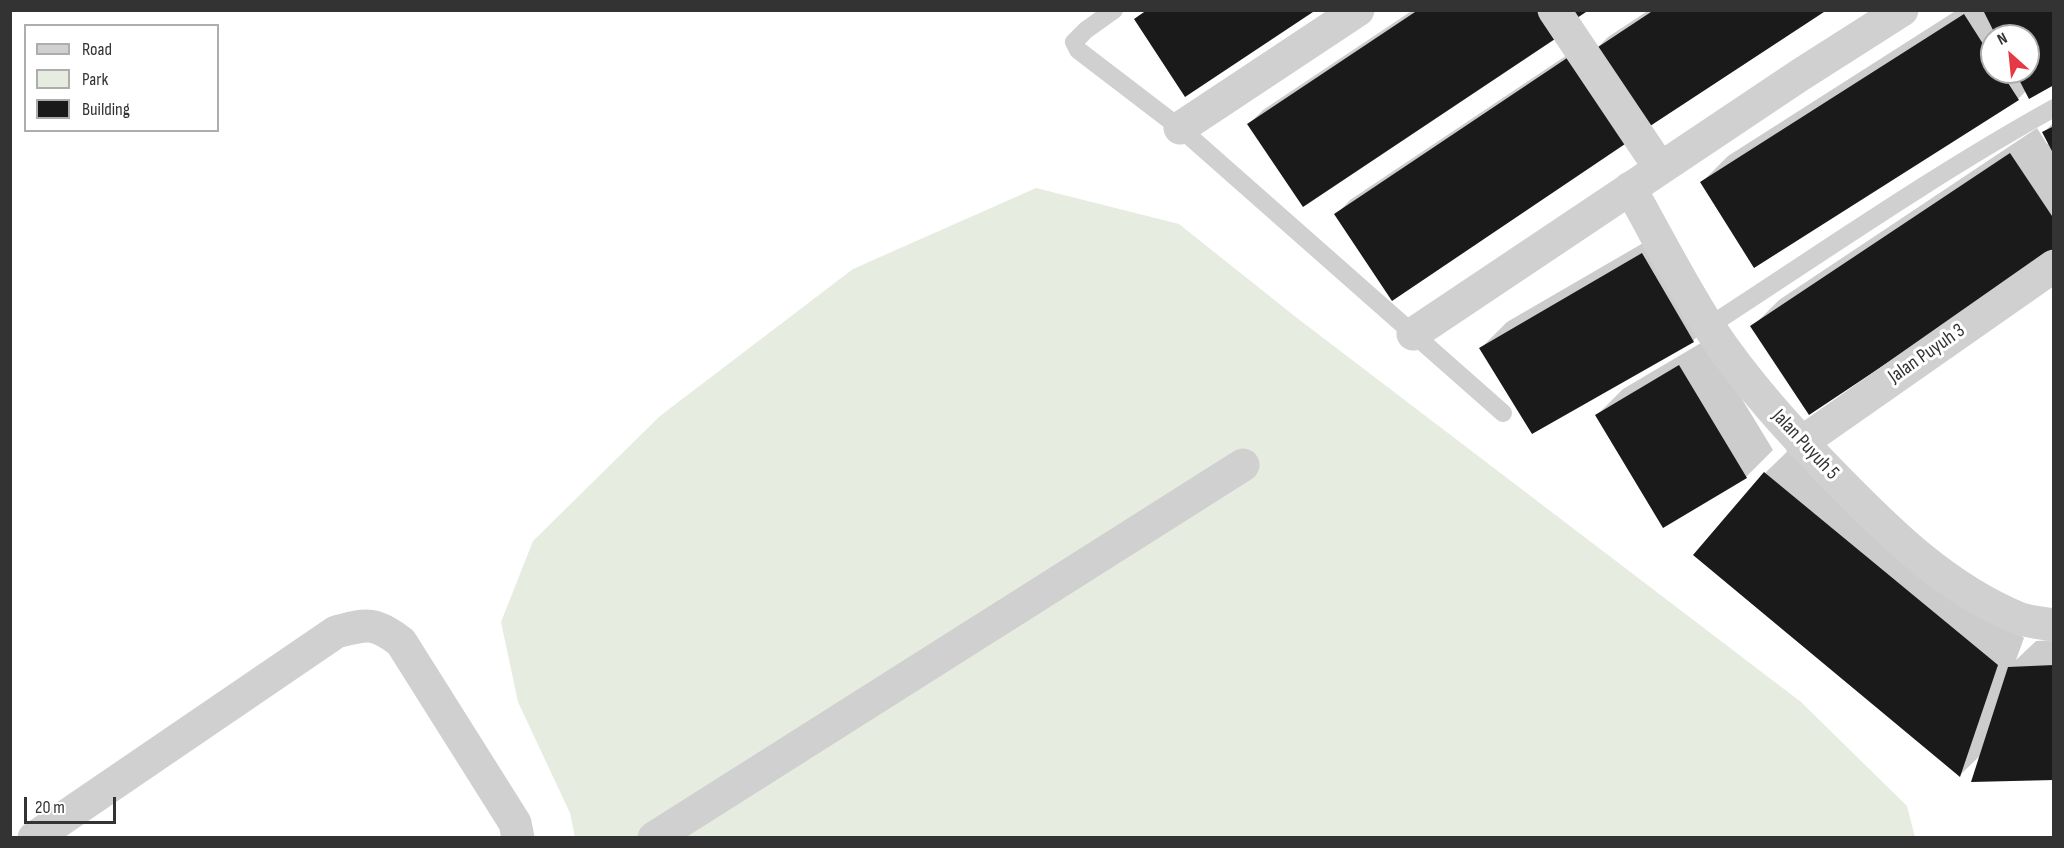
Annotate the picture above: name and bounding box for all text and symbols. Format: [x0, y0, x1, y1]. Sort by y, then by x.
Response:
legend [24, 24, 219, 132]
north arrow [1980, 24, 2040, 84]
text: N [1994, 29, 2011, 50]
text: Road [82, 39, 112, 60]
text: Park [82, 69, 108, 90]
text: Building [82, 99, 130, 120]
street label: Jalan Puyuh 3 [1884, 319, 1970, 389]
street label: Jalan Puyuh 5 [1766, 405, 1844, 485]
scale bar [27, 785, 118, 823]
text: 20 m [35, 797, 65, 818]

